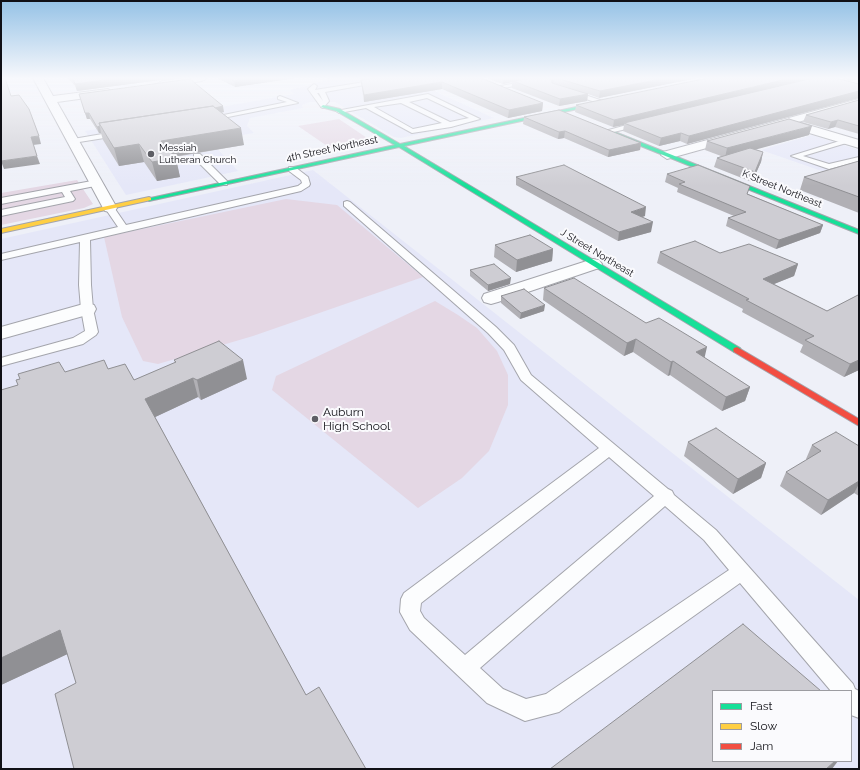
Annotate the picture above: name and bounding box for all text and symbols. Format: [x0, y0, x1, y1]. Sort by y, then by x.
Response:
street label: 4th Street Northeast [285, 133, 379, 165]
place label: Messiah Lutheran Church [159, 142, 236, 166]
marker: Messiah Lutheran Church [146, 149, 156, 159]
street label: K Street Northeast [740, 168, 824, 210]
street label: J Street Northeast [558, 226, 636, 280]
place label: Auburn High School [323, 405, 390, 433]
marker: Auburn High School [310, 414, 320, 424]
legend [712, 690, 852, 762]
text: Fast [750, 699, 773, 713]
text: Slow [750, 719, 777, 733]
text: Jam [750, 739, 773, 753]

